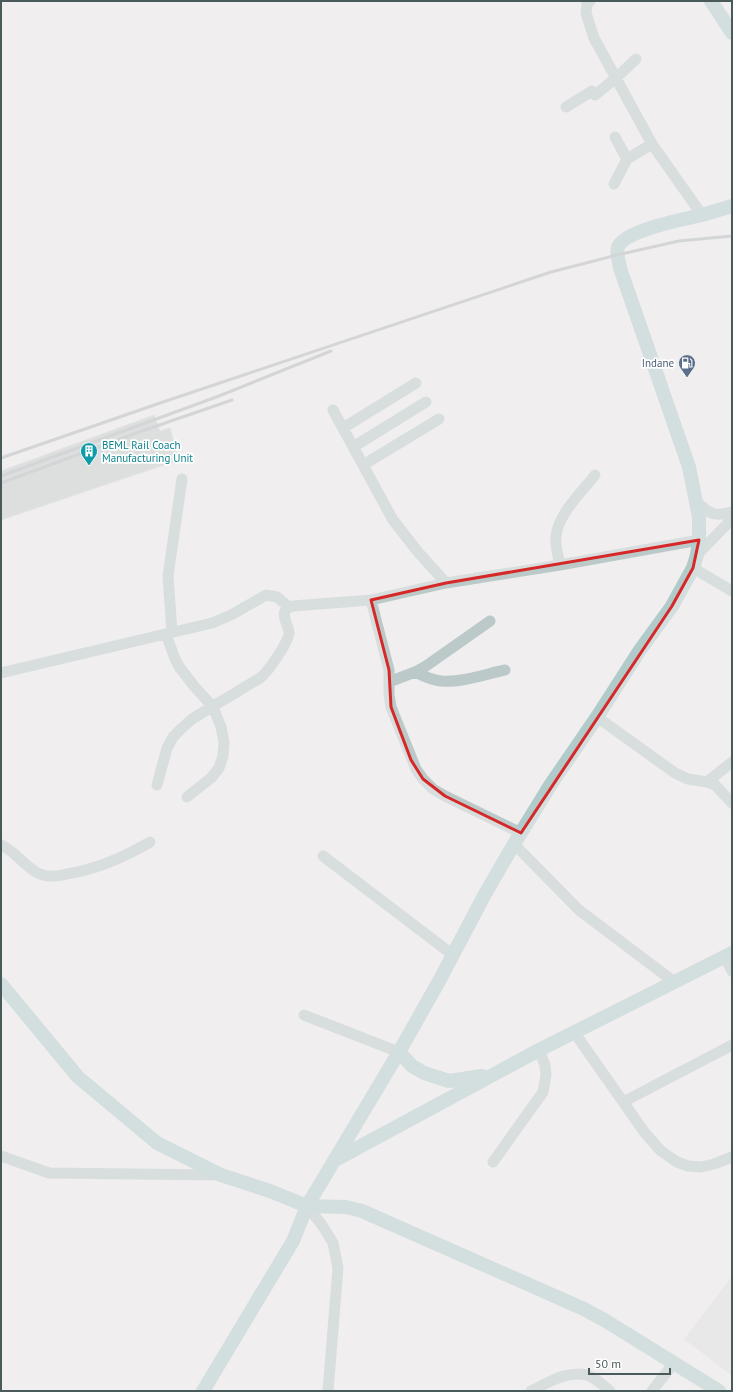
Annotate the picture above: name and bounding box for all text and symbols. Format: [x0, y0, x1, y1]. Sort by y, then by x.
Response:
fuel station icon: Indane [677, 353, 697, 378]
place label: Indane [642, 356, 674, 370]
place label: BEML Rail Coach Manufacturing Unit [102, 438, 193, 465]
building icon: BEML Rail Coach Manufacturing Unit [79, 441, 99, 466]
scale bar [589, 1350, 670, 1376]
text: 50 m [595, 1356, 621, 1371]

